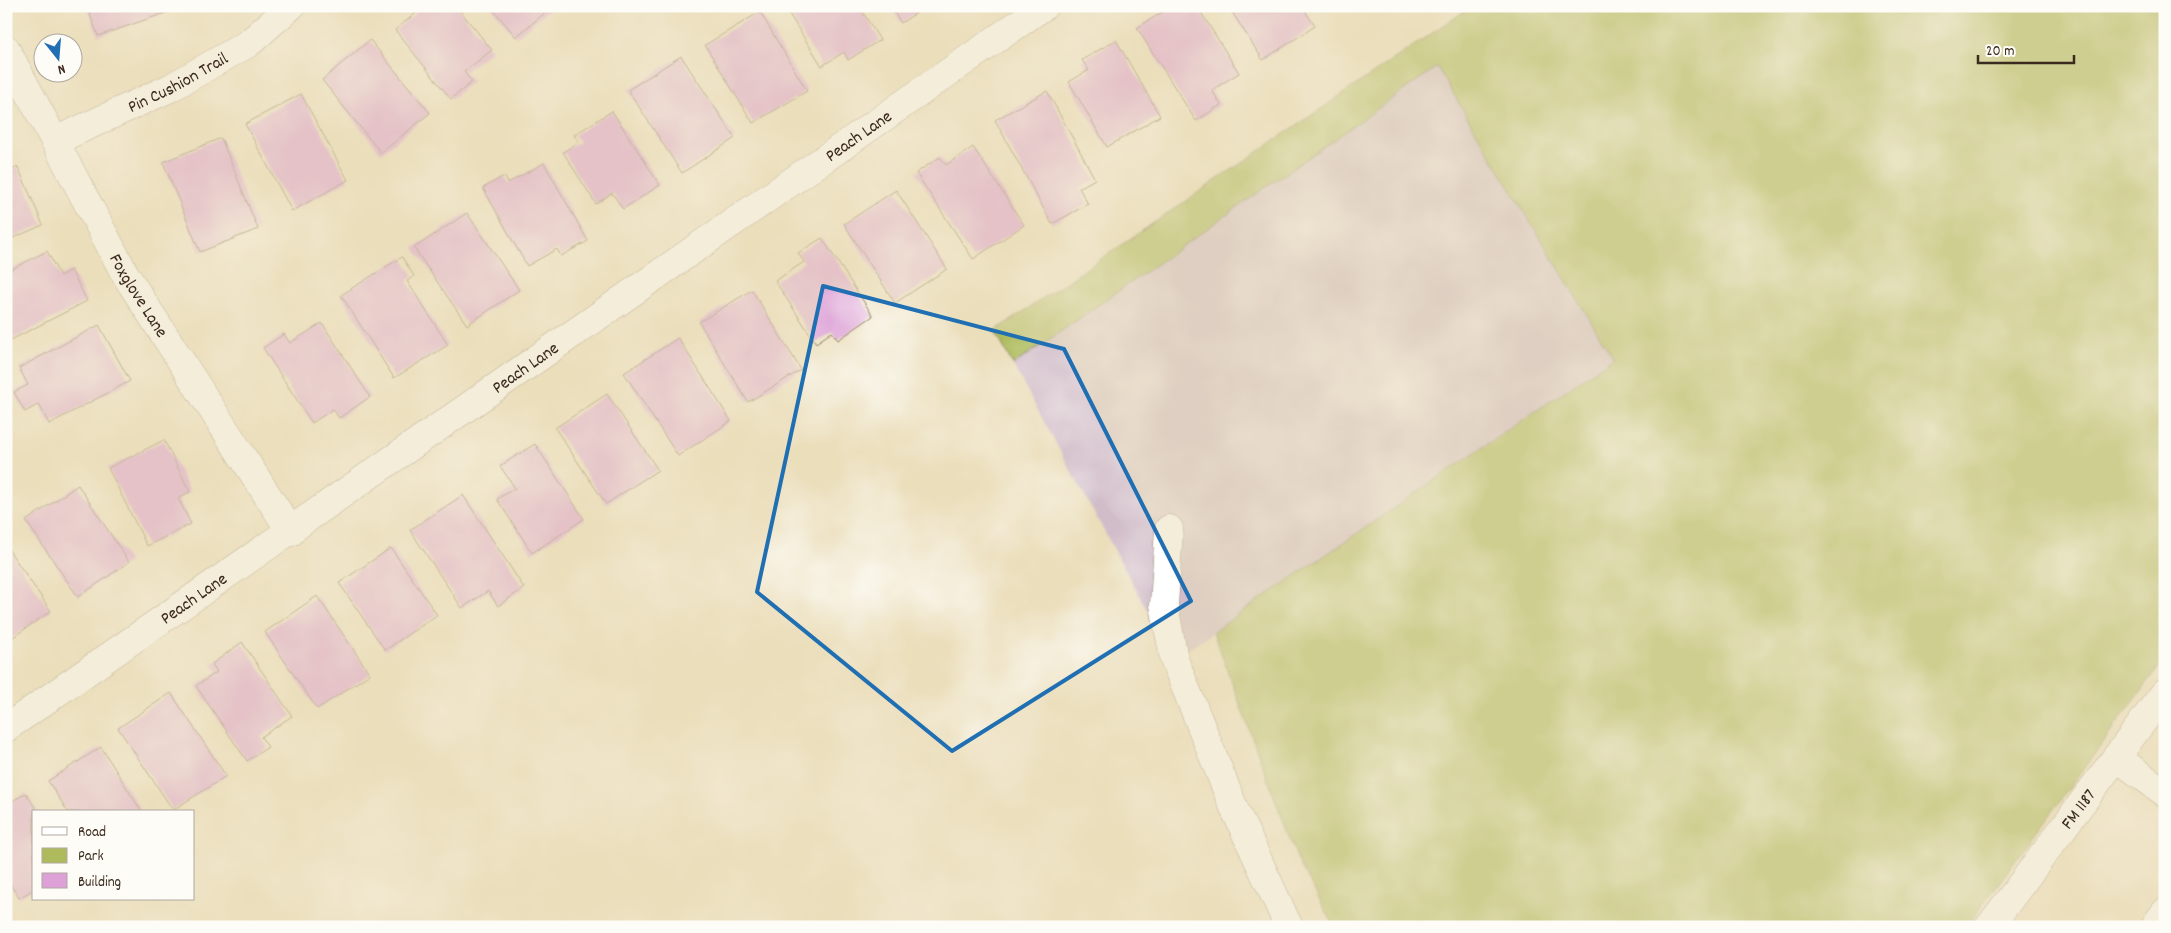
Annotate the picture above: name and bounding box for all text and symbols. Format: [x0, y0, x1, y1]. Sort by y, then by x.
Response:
north arrow [32, 32, 82, 82]
scale bar [1978, 32, 2075, 64]
text: 20 m [1986, 41, 2014, 63]
street label: Pin Cushion Trail [124, 47, 234, 121]
text: N [55, 58, 67, 79]
street label: Peach Lane [821, 105, 898, 169]
street label: Foxglove Lane [102, 250, 173, 343]
street label: Peach Lane [488, 337, 565, 401]
street label: Peach Lane [156, 568, 233, 632]
street label: FM 1187 [2056, 785, 2103, 835]
legend [32, 810, 195, 900]
text: Road [78, 822, 106, 844]
text: Park [78, 846, 104, 868]
text: Building [78, 872, 121, 894]

